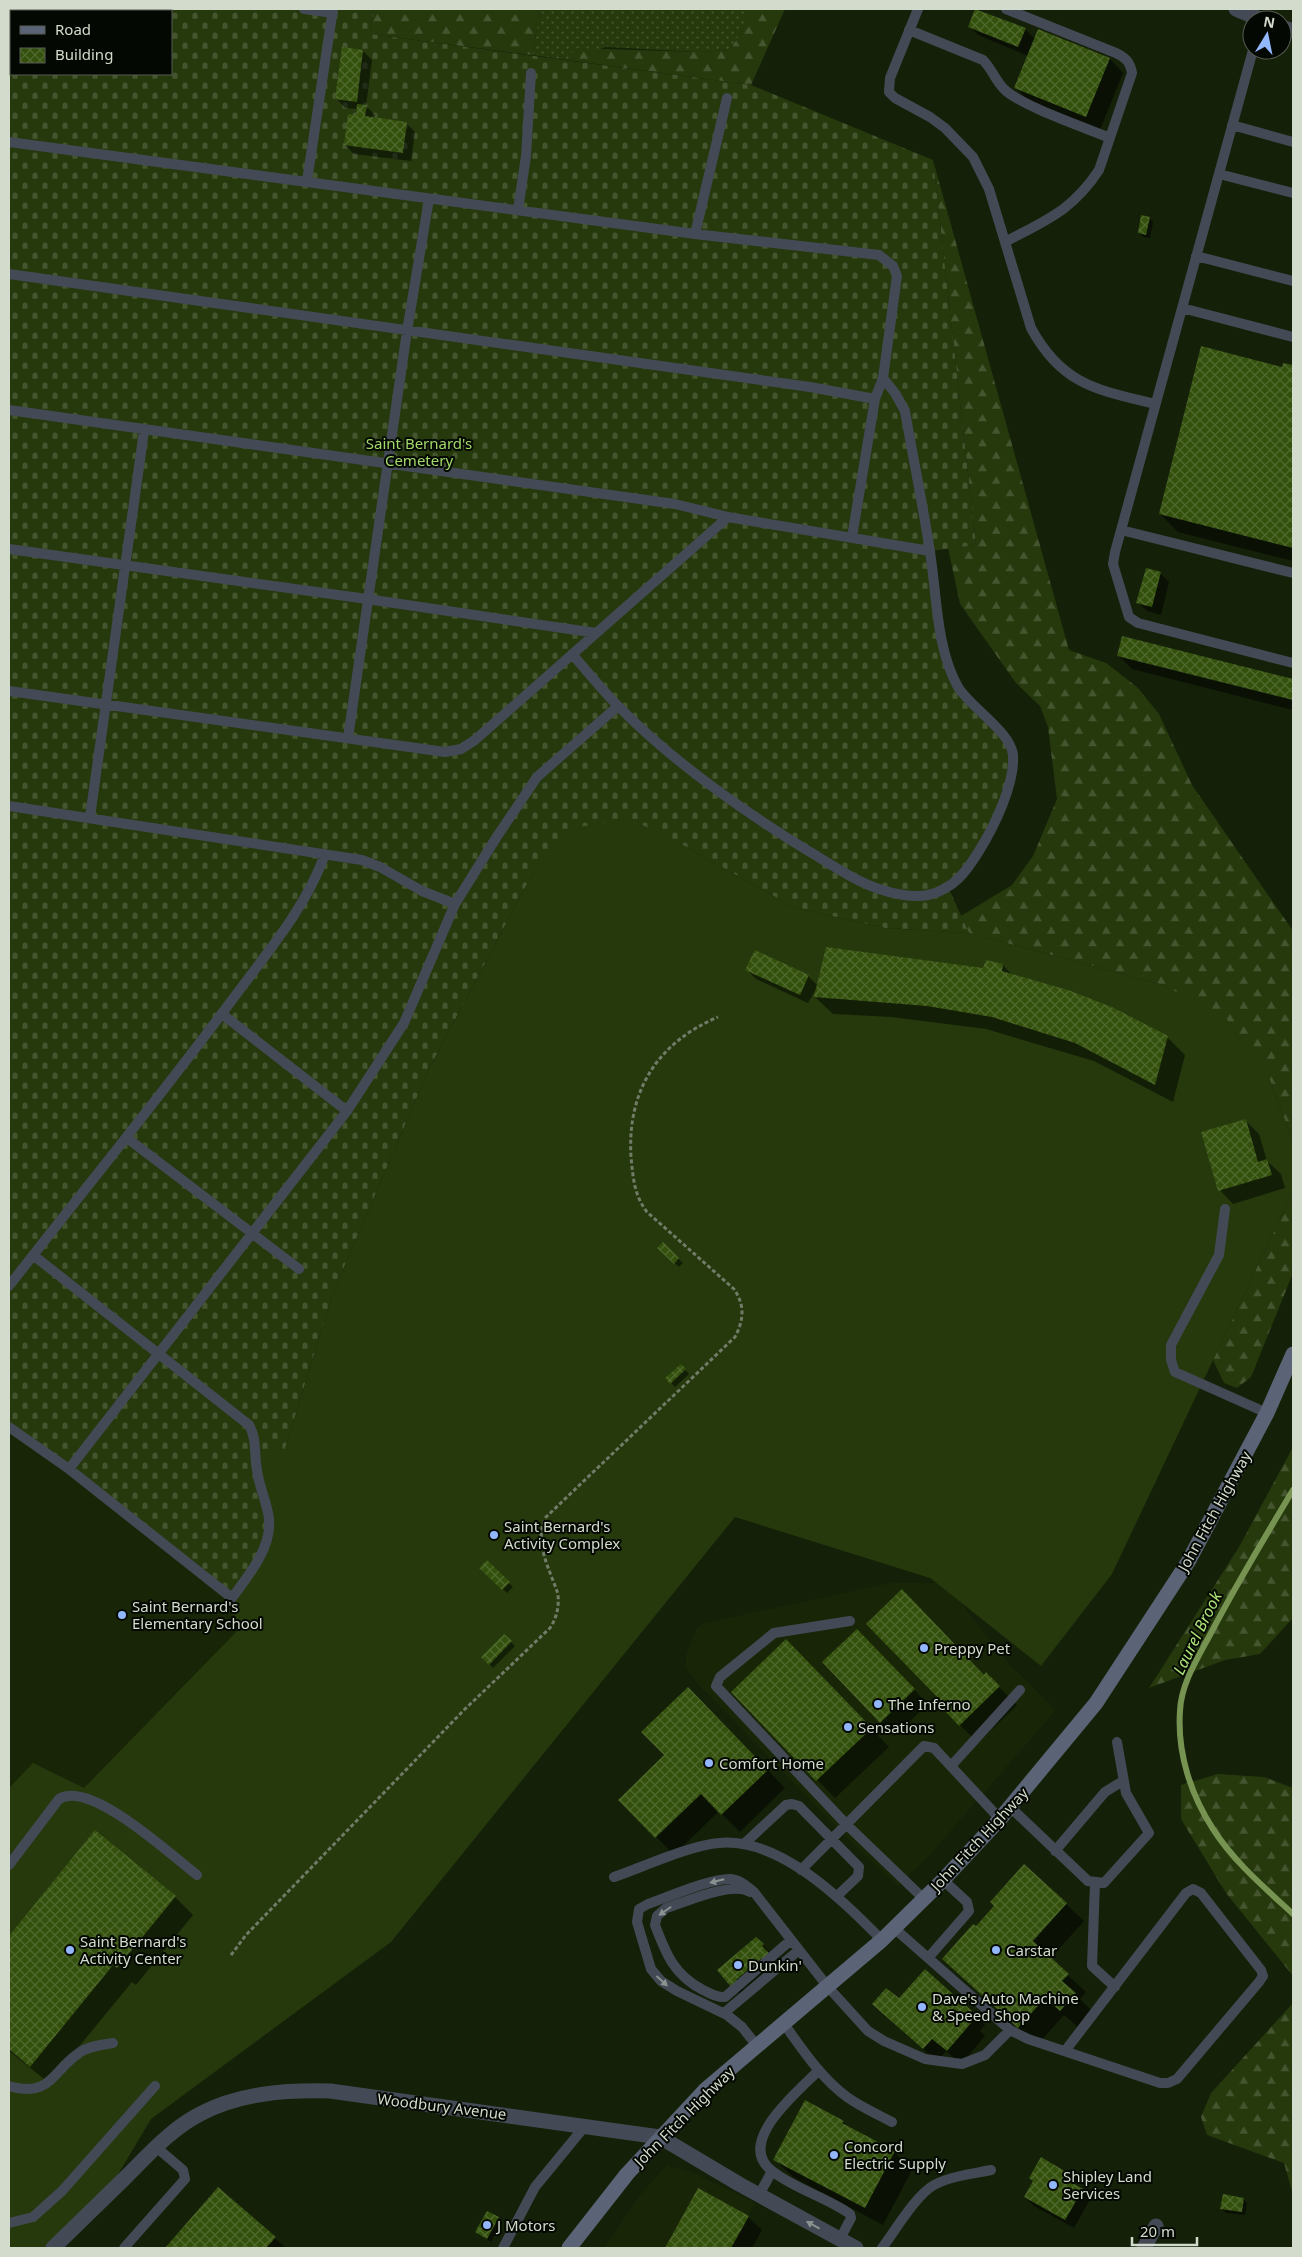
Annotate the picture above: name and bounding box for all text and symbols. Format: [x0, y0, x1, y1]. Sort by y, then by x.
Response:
legend [10, 10, 172, 75]
north arrow [1242, 10, 1292, 60]
text: N [1262, 11, 1277, 32]
text: Road [55, 19, 91, 39]
text: Building [55, 44, 113, 64]
park label: Saint Bernard's Cemetery [366, 433, 472, 470]
street label: John Fitch Highway [1172, 1447, 1255, 1576]
place label: Saint Bernard's Activity Complex [504, 1516, 620, 1553]
marker: Saint Bernard's Activity Complex [488, 1529, 500, 1541]
water label: Laurel Brook [1167, 1587, 1227, 1678]
place label: Saint Bernard's Elementary School [132, 1596, 263, 1633]
marker: Saint Bernard's Elementary School [116, 1609, 128, 1621]
place label: Preppy Pet [934, 1638, 1011, 1658]
marker: Preppy Pet [918, 1642, 930, 1654]
place label: The Inferno [888, 1694, 971, 1714]
marker: The Inferno [872, 1698, 884, 1710]
place label: Sensations [858, 1717, 934, 1737]
marker: Sensations [842, 1721, 854, 1733]
place label: Comfort Home [719, 1753, 824, 1773]
marker: Comfort Home [703, 1757, 715, 1769]
street label: John Fitch Highway [924, 1783, 1032, 1896]
one-way arrow [710, 1878, 725, 1886]
one-way arrow [658, 1906, 672, 1916]
place label: Saint Bernard's Activity Center [80, 1931, 186, 1968]
place label: Carstar [1006, 1940, 1057, 1960]
marker: Saint Bernard's Activity Center [64, 1944, 76, 1956]
marker: Carstar [990, 1944, 1002, 1956]
place label: Dunkin' [748, 1955, 802, 1975]
marker: Dunkin' [732, 1959, 744, 1971]
one-way arrow [655, 1975, 667, 1987]
place label: Dave's Auto Machine & Speed Shop [932, 1988, 1079, 2025]
marker: Dave's Auto Machine & Speed Shop [916, 2001, 928, 2013]
street label: John Fitch Highway [628, 2061, 739, 2172]
street label: Woodbury Avenue [376, 2088, 508, 2124]
place label: Concord Electric Supply [844, 2136, 946, 2173]
marker: Concord Electric Supply [828, 2149, 840, 2161]
place label: Shipley Land Services [1063, 2166, 1152, 2203]
marker: Shipley Land Services [1047, 2179, 1059, 2191]
scale bar [1132, 2214, 1197, 2246]
place label: J Motors [495, 2215, 556, 2235]
marker: J Motors [481, 2219, 493, 2231]
one-way arrow [806, 2221, 821, 2229]
text: 20 m [1140, 2221, 1175, 2241]

